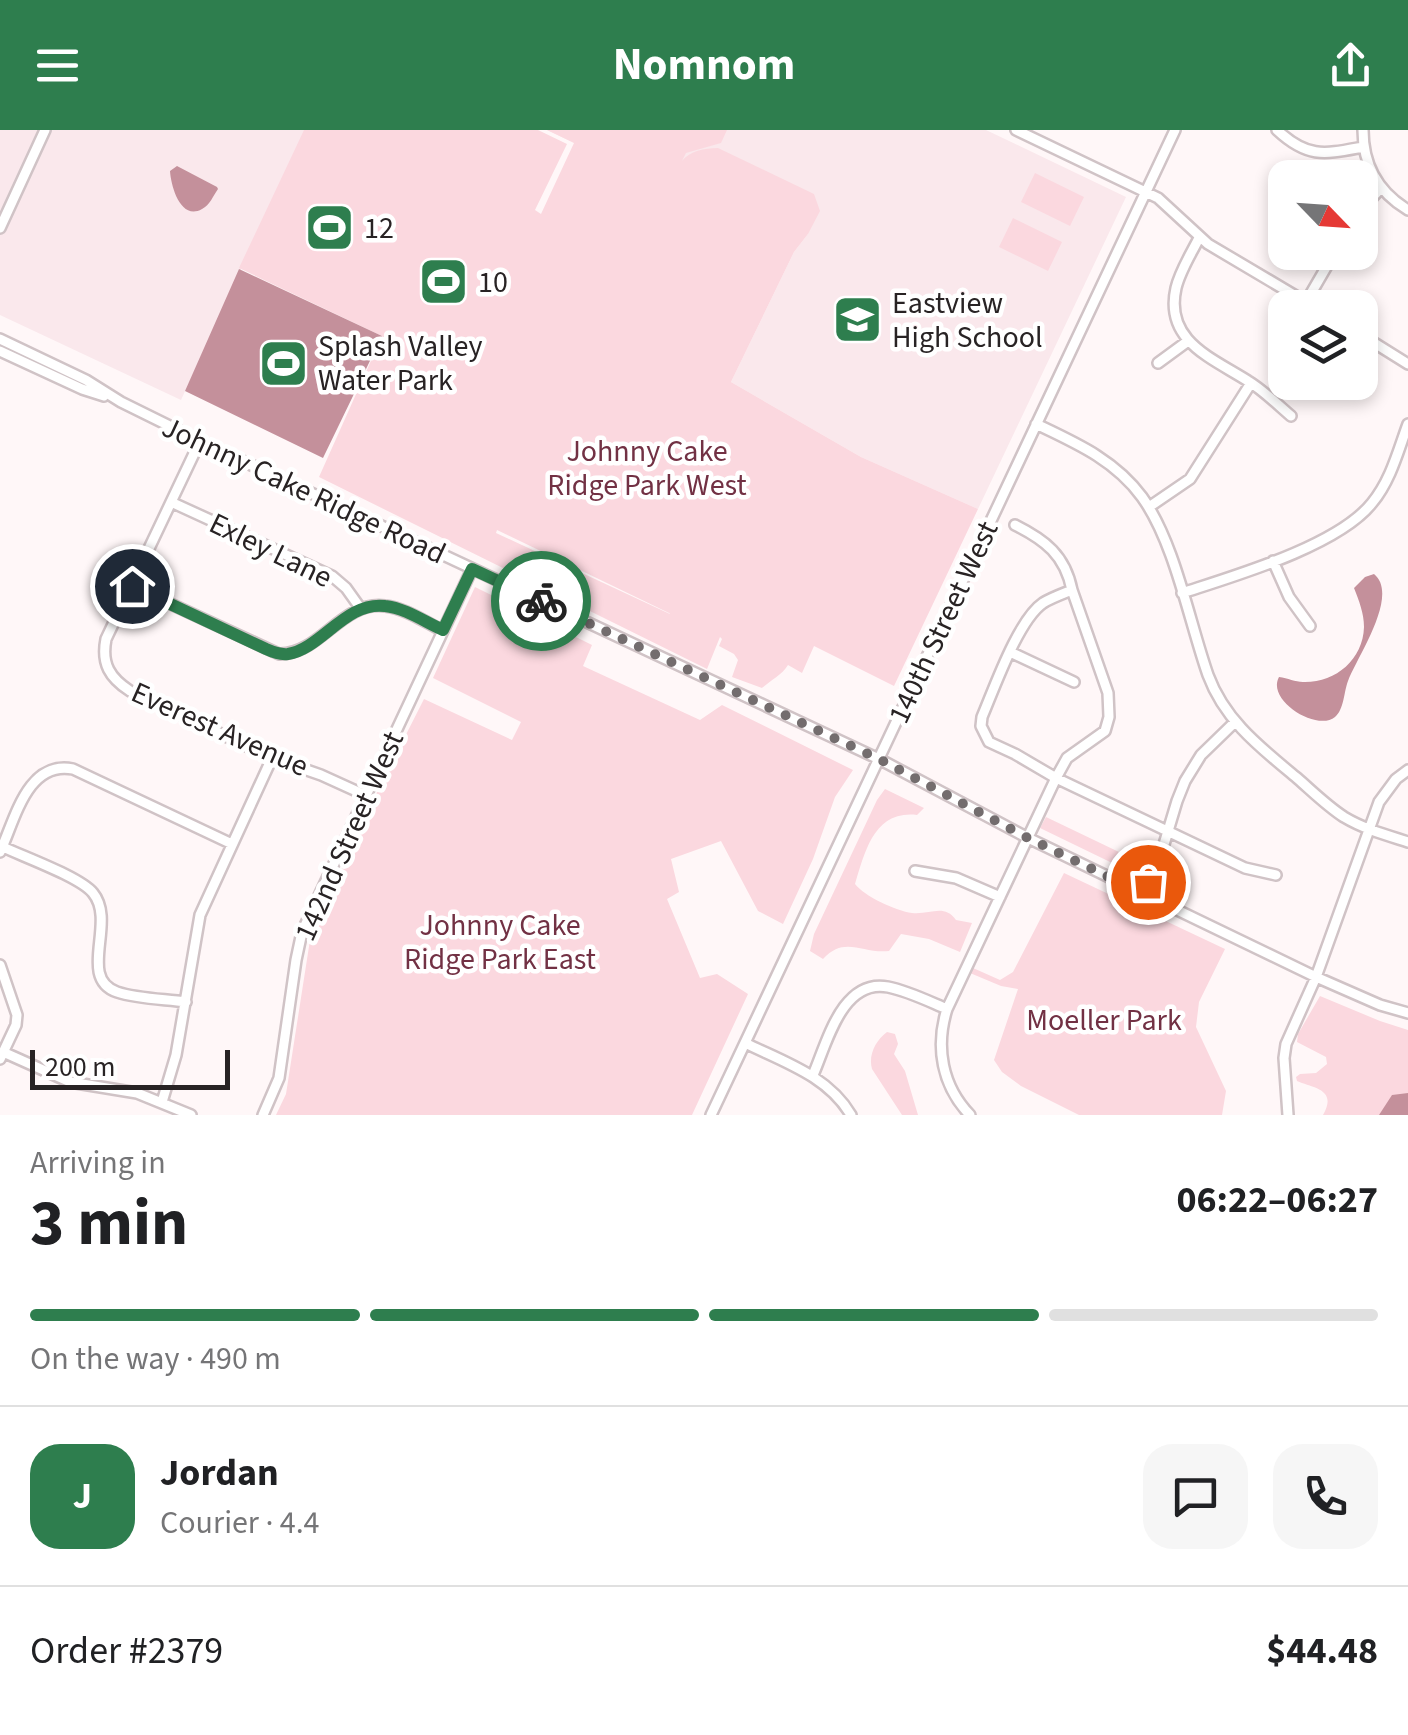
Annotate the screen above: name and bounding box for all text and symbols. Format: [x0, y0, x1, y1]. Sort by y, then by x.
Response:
text: Nomnom [613, 33, 795, 97]
icon: menu [30, 38, 85, 93]
icon: share [1323, 38, 1378, 93]
north arrow [1268, 160, 1378, 270]
map controls [1268, 160, 1378, 400]
sports icon: 12 [303, 202, 355, 254]
place label: 12 [364, 207, 394, 250]
sports icon: 10 [417, 256, 469, 308]
place label: 10 [478, 261, 508, 304]
place label: Eastview High School [892, 282, 1043, 359]
button: layers [1268, 290, 1378, 400]
school or university icon: Eastview High School [831, 294, 883, 346]
place label: Splash Valley Water Park [318, 325, 483, 402]
sports icon: Splash Valley Water Park [257, 337, 309, 389]
street label: Johnny Cake Ridge Road [155, 406, 453, 575]
park label: Johnny Cake Ridge Park West [547, 430, 747, 507]
street label: Exley Lane [202, 502, 340, 599]
street label: 140th Street West [878, 514, 1009, 731]
pin [90, 544, 175, 629]
courier [491, 551, 591, 651]
icon: home [105, 559, 160, 614]
icon: bike [514, 574, 569, 629]
street label: Everest Avenue [124, 671, 315, 788]
street label: 142nd Street West [284, 724, 415, 948]
pin [1106, 840, 1191, 925]
icon: bag [1121, 855, 1176, 910]
park label: Johnny Cake Ridge Park East [404, 904, 596, 981]
park label: Moeller Park [1026, 999, 1182, 1042]
scale bar [30, 1045, 230, 1090]
text: 200 m [45, 1047, 116, 1087]
text: Arriving in [30, 1140, 166, 1186]
text: 06:22–06:27 [1176, 1173, 1378, 1227]
text: 3 min [30, 1177, 188, 1270]
text: On the way · 490 m [30, 1336, 281, 1382]
button: chat [1143, 1444, 1248, 1549]
button: phone [1273, 1444, 1378, 1549]
text: Jordan [160, 1446, 279, 1500]
text: J [73, 1469, 92, 1523]
text: Courier · 4.4 [160, 1500, 320, 1546]
text: Order #2379 [30, 1624, 223, 1678]
text: $44.48 [1266, 1624, 1378, 1678]

